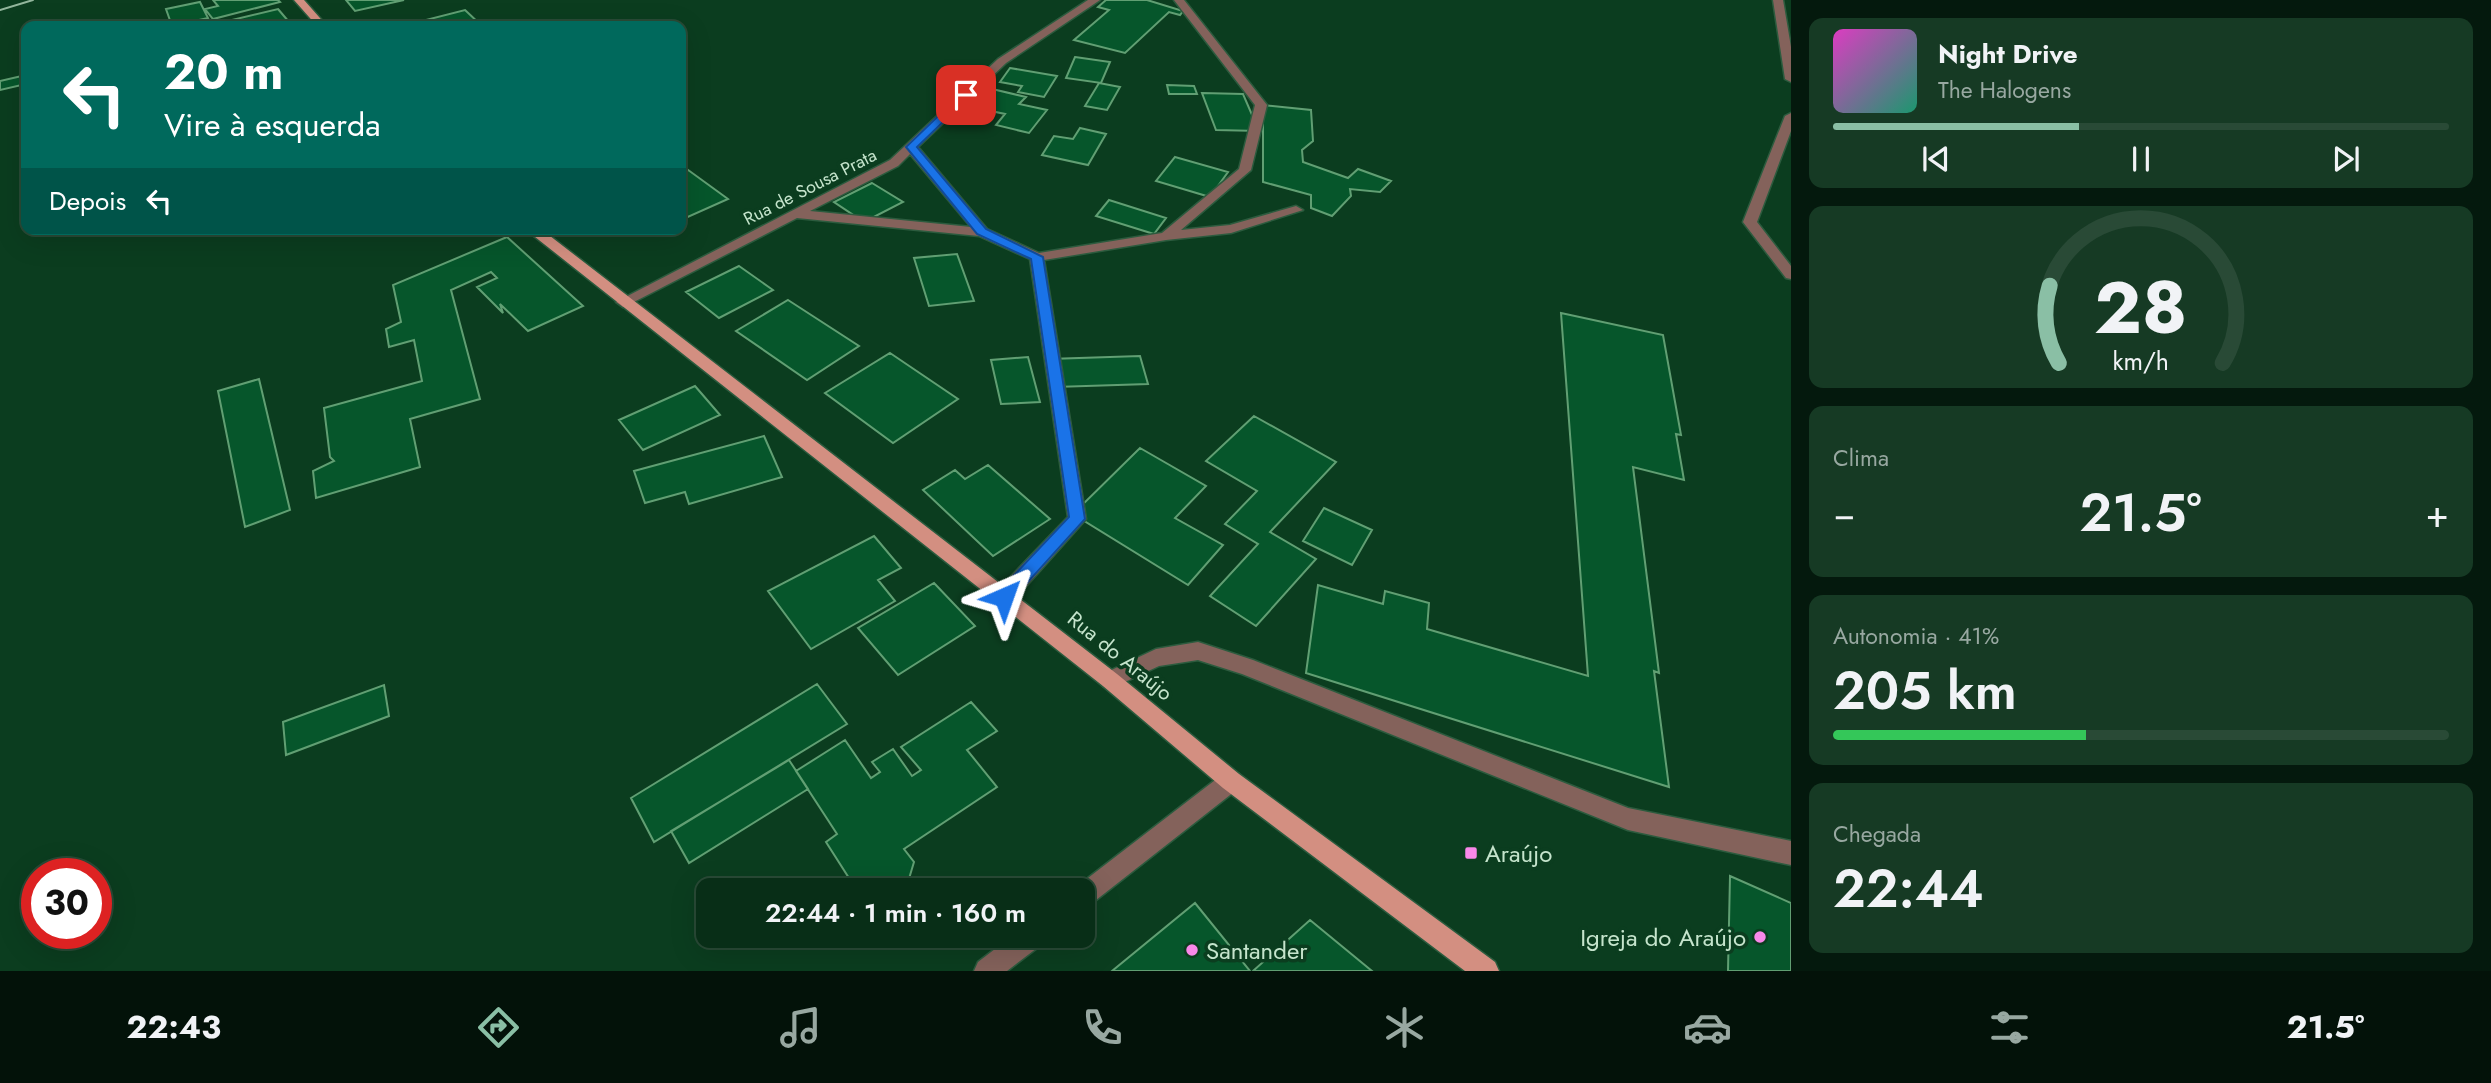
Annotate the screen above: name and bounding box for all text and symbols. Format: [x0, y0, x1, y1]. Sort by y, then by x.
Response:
text: Night Drive [1938, 35, 2078, 73]
text: 20 m [164, 37, 283, 107]
icon: left [49, 49, 140, 140]
pin [936, 65, 996, 125]
text: The Halogens [1938, 73, 2071, 107]
icon: arrive [947, 76, 985, 114]
text: Vire à esquerda [164, 102, 381, 148]
icon: previous [1917, 140, 1955, 178]
icon: pause [2122, 140, 2160, 178]
icon: next [2327, 140, 2365, 178]
street label: Rua de Sousa Prata [739, 142, 881, 232]
text: Depois [49, 182, 126, 220]
icon: left [140, 182, 178, 220]
text: 28 [2094, 256, 2188, 361]
text: km/h [2113, 343, 2169, 379]
text: Clima [1833, 441, 1889, 475]
text: 21.5° [2080, 475, 2202, 551]
text: − [1833, 486, 1855, 541]
text: + [2426, 486, 2449, 541]
position arrow [967, 560, 1041, 634]
street label: Rua do Araújo [1061, 604, 1179, 708]
text: Autonomia · 41% [1833, 619, 1999, 653]
text: 205 km [1833, 653, 2017, 729]
text: Chegada [1833, 817, 1921, 851]
place label: Araújo [1485, 836, 1552, 871]
marker: Araújo [1463, 845, 1479, 861]
text: 22:44 [1833, 851, 1984, 927]
speed limit sign: 30 [21, 858, 112, 949]
text: 22:44 · 1 min · 160 m [765, 894, 1026, 932]
place label: Igreja do Araújo [1580, 920, 1746, 955]
marker: Igreja do Araújo [1752, 929, 1768, 945]
place label: Santander [1206, 933, 1308, 968]
marker: Santander [1184, 942, 1200, 958]
icon: directions [474, 1003, 523, 1052]
icon: music [776, 1003, 825, 1052]
icon: phone [1078, 1003, 1127, 1052]
icon: climate [1380, 1003, 1429, 1052]
icon: car [1683, 1003, 1732, 1052]
icon: filters [1985, 1003, 2034, 1052]
text: 22:43 [127, 1004, 221, 1050]
text: 21.5° [2287, 1004, 2364, 1050]

